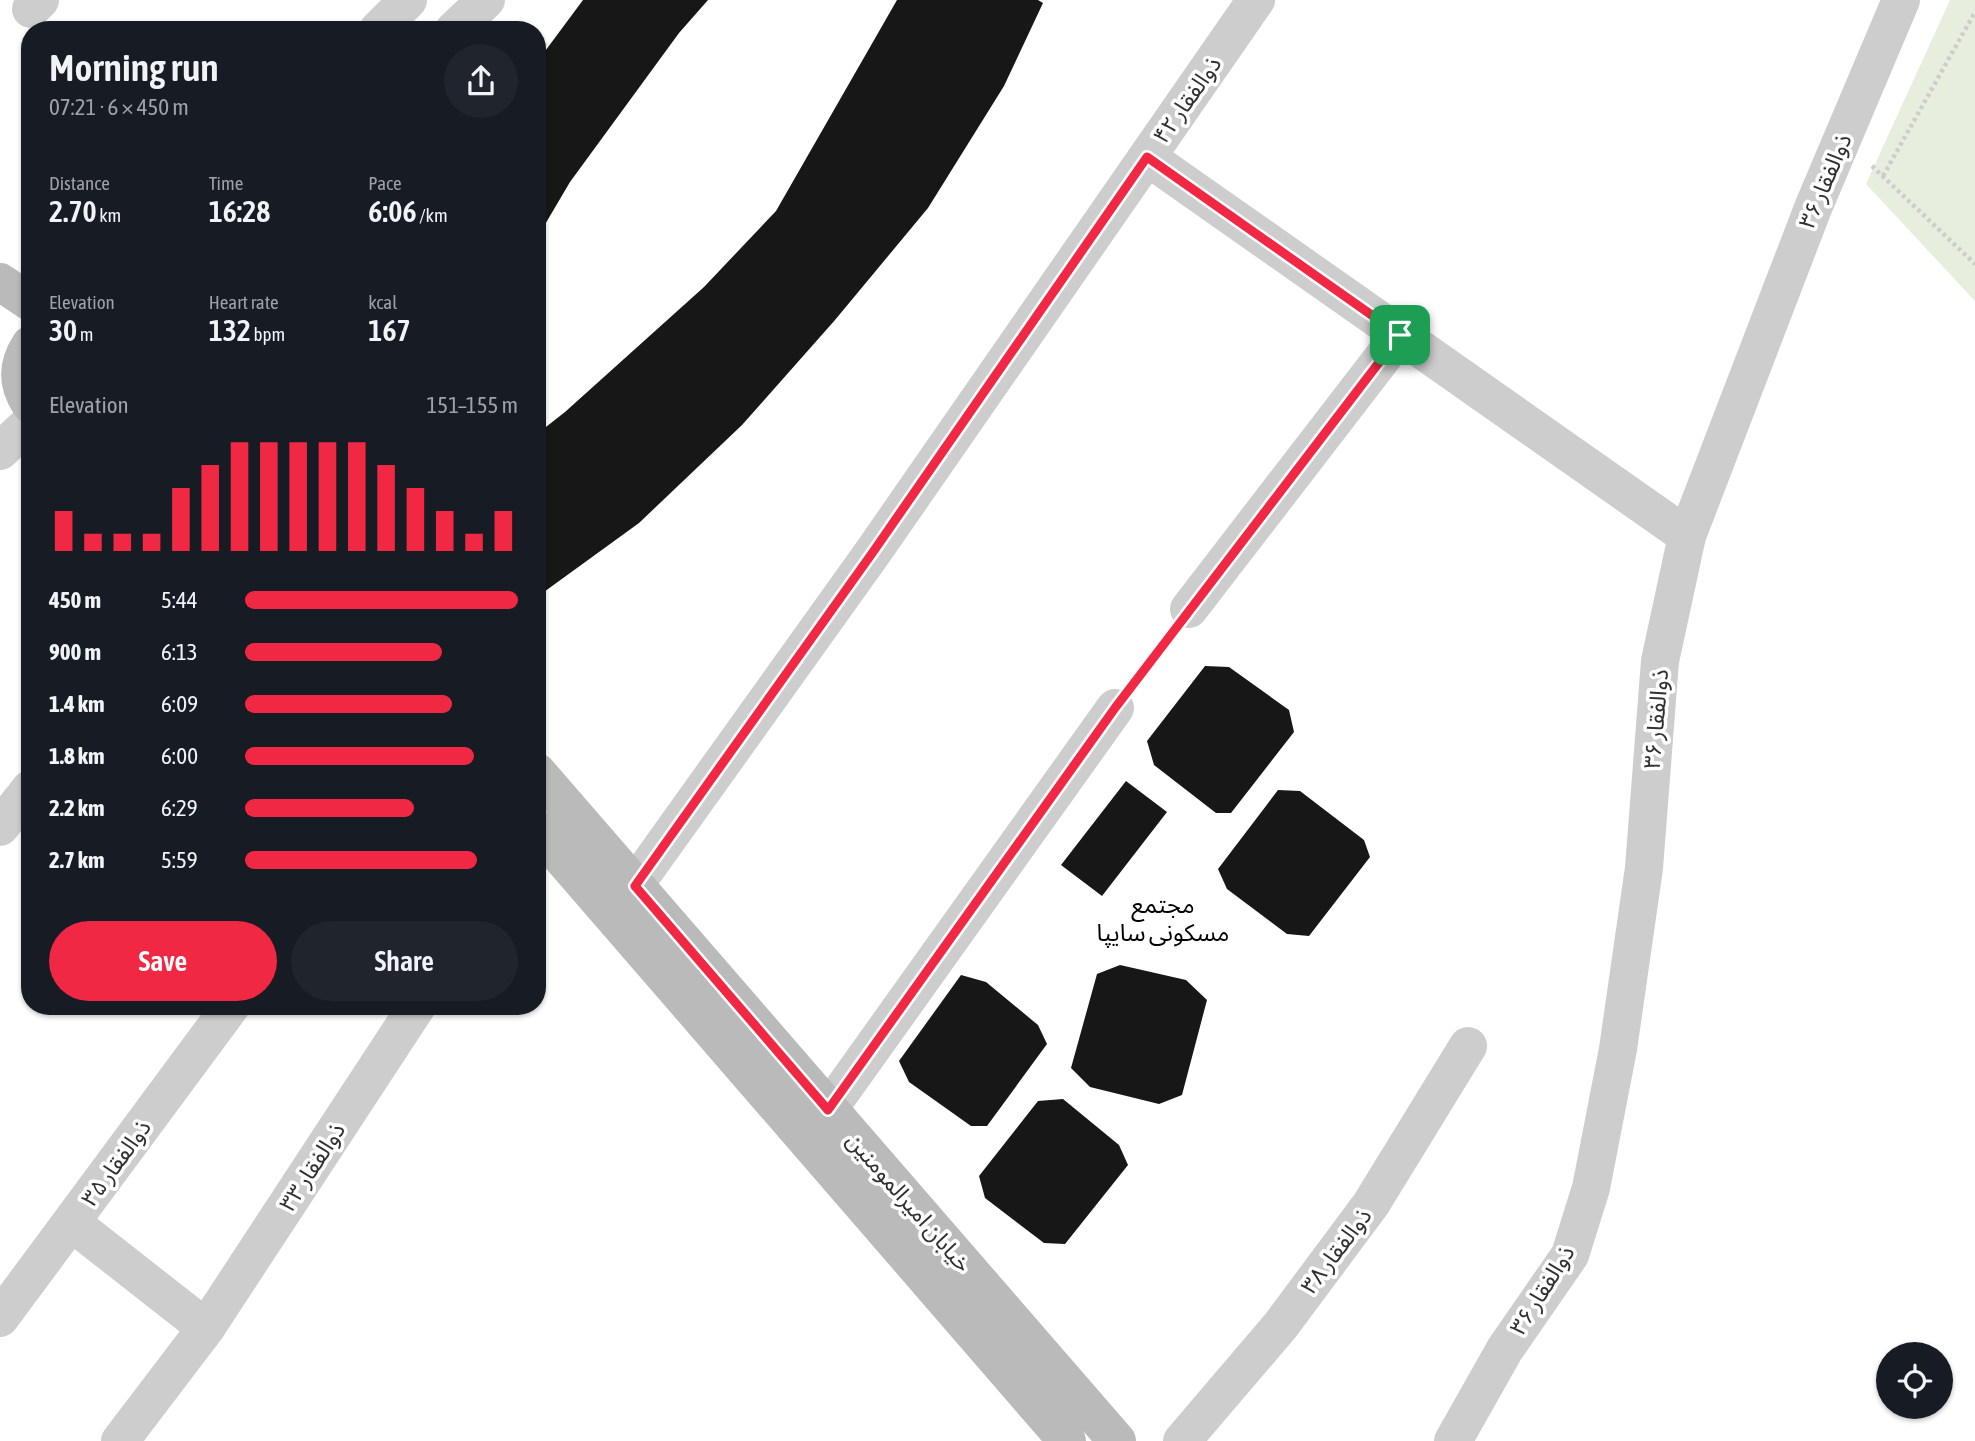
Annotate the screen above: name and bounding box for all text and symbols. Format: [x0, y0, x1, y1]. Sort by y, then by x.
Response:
button: share [444, 44, 518, 118]
text: Morning run [49, 46, 219, 89]
street label: ذوالفقار ۴۲ [1148, 52, 1227, 149]
text: 07:21 · 6 × 450 m [49, 94, 189, 120]
street label: ذوالفقار ۳۶ [1793, 130, 1857, 233]
text: Distance [49, 172, 110, 194]
text: Time [209, 172, 243, 194]
text: Pace [368, 172, 402, 194]
text: 2.70 [49, 194, 97, 228]
text: 16:28 [209, 194, 270, 228]
text: 6:06 [368, 194, 417, 228]
text: km [97, 204, 121, 226]
text: /km [417, 204, 448, 226]
text: Elevation [49, 291, 115, 313]
text: Heart rate [209, 291, 279, 313]
text: kcal [368, 291, 397, 313]
pin [1370, 305, 1430, 365]
text: 30 [49, 313, 77, 347]
text: 132 [209, 313, 251, 347]
text: 167 [368, 313, 411, 347]
icon: arrive [1381, 316, 1419, 354]
text: m [77, 323, 94, 345]
text: bpm [251, 323, 285, 345]
text: Elevation [49, 392, 129, 418]
text: 151–155 m [427, 392, 518, 418]
text: 450 m [49, 587, 101, 613]
text: 5:44 [161, 587, 198, 613]
text: 900 m [49, 639, 101, 665]
text: 6:13 [161, 639, 198, 665]
street label: ذوالفقار ۳۶ [1639, 668, 1674, 770]
text: 1.4 km [49, 691, 105, 717]
text: 6:09 [161, 691, 198, 717]
text: 1.8 km [49, 743, 105, 769]
text: 6:00 [161, 743, 198, 769]
text: 2.2 km [49, 795, 105, 821]
text: 6:29 [161, 795, 198, 821]
text: 2.7 km [49, 847, 105, 873]
text: 5:59 [161, 847, 198, 873]
district label: مجتمع مسکونی سایپا [1097, 891, 1229, 948]
button: Save [49, 921, 277, 1001]
button: Share [291, 921, 518, 1001]
street label: ذوالفقار ۳۵ [76, 1115, 157, 1212]
street label: ذوالفقار ۳۳ [274, 1118, 351, 1217]
street label: خیابان امیرالمومنین [841, 1127, 977, 1278]
street label: ذوالفقار ۳۸ [1296, 1203, 1377, 1299]
street label: ذوالفقار ۳۶ [1504, 1241, 1580, 1340]
map controls [1876, 1342, 1953, 1419]
button: locate [1876, 1342, 1953, 1419]

